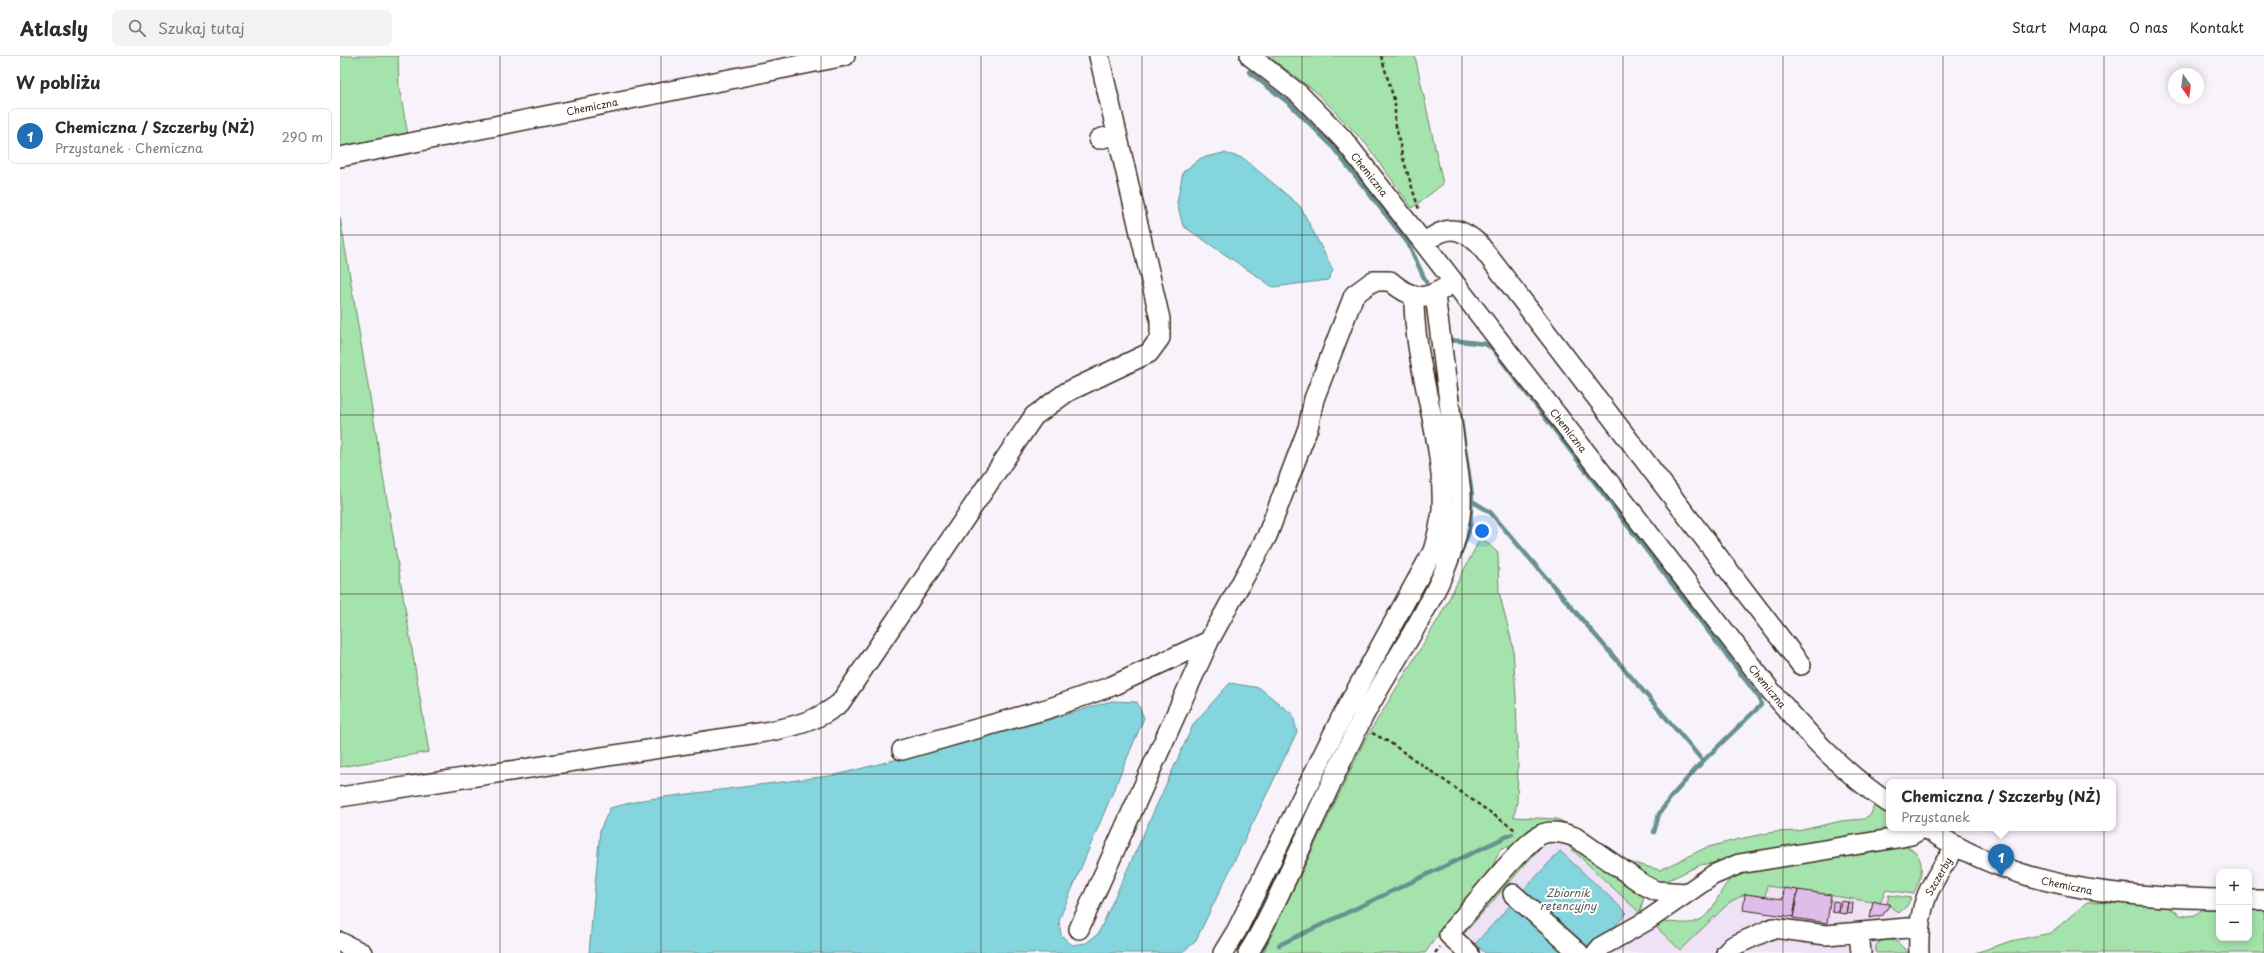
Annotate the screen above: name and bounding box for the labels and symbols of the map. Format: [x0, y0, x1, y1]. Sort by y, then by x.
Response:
north arrow [2168, 68, 2204, 104]
street label: Chemiczna [565, 94, 620, 118]
street label: Chemiczna [1348, 149, 1392, 200]
street label: Chemiczna [1547, 405, 1591, 456]
your location [1472, 521, 1492, 541]
street label: Chemiczna [1746, 661, 1791, 712]
pin: 1 [1988, 844, 2014, 877]
street label: Szczerby [1921, 854, 1955, 898]
street label: Chemiczna [2040, 872, 2095, 898]
water label: Zbiornik retencyjny [1540, 884, 1597, 914]

